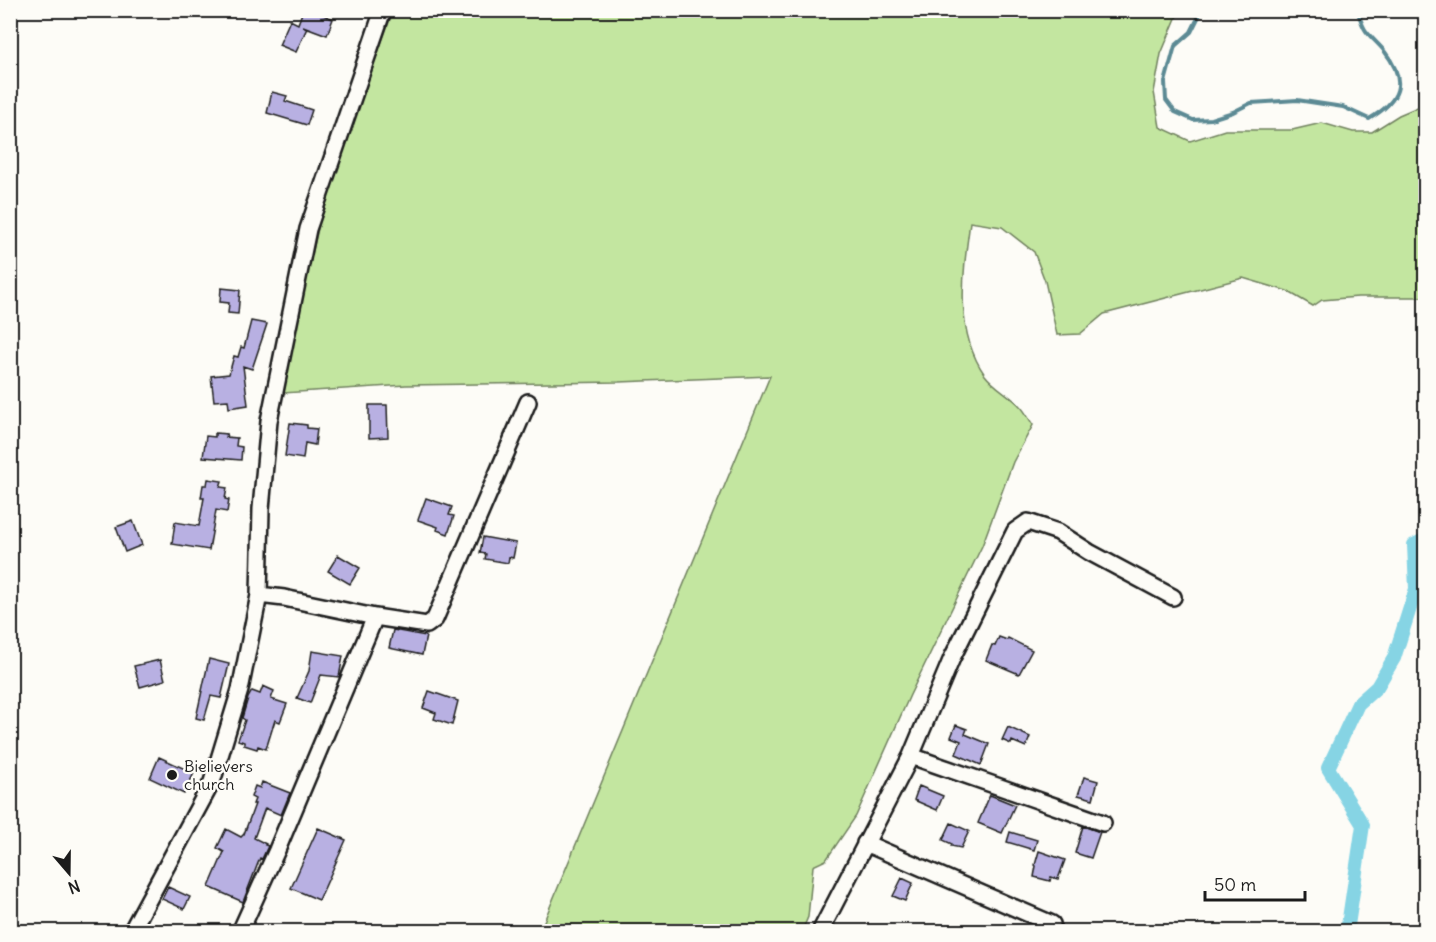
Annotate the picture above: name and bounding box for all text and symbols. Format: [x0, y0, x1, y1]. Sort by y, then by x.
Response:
place label: Bielievers church [184, 756, 253, 794]
marker: Bielievers church [165, 768, 179, 782]
north arrow [39, 843, 99, 903]
scale bar [1205, 864, 1306, 902]
text: 50 m [1214, 873, 1256, 896]
text: N [66, 876, 83, 898]

